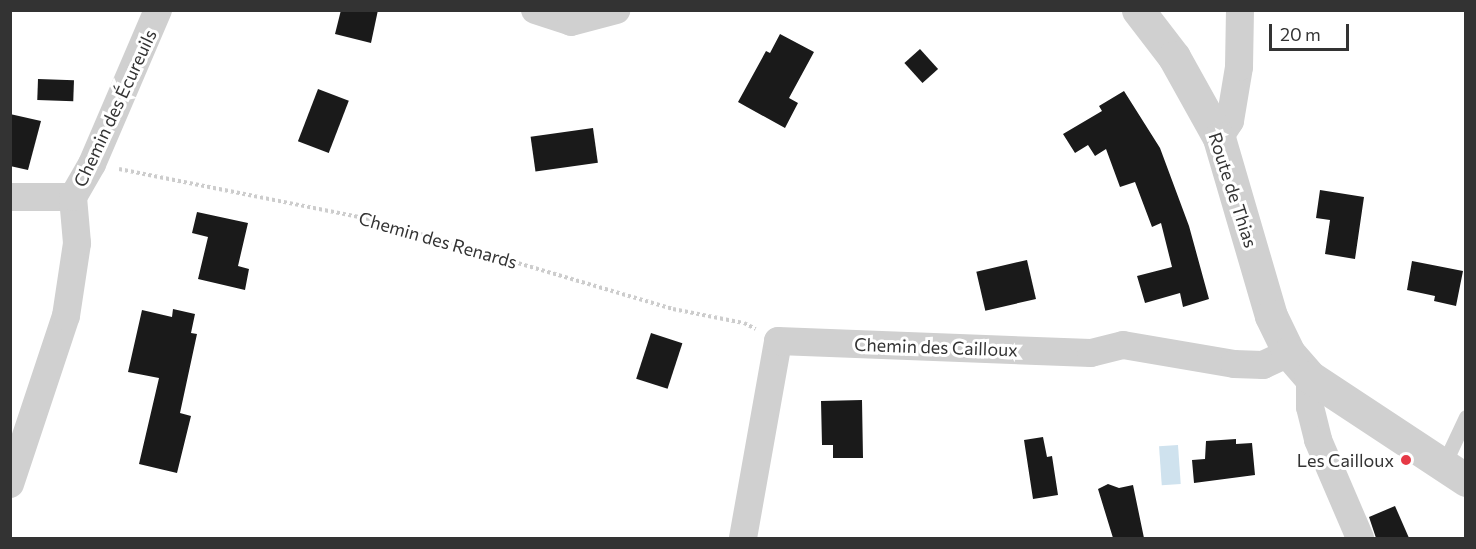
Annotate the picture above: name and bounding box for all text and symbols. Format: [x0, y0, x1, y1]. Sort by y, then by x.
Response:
scale bar [1272, 12, 1352, 50]
text: 20 m [1280, 23, 1321, 45]
street label: Chemin des Écureuils [69, 26, 161, 190]
street label: Route de Thias [1204, 130, 1262, 250]
street label: Chemin des Renards [356, 207, 520, 273]
street label: Chemin des Cailloux [854, 333, 1018, 361]
place label: Les Cailloux [1297, 449, 1394, 471]
marker: Les Cailloux [1399, 453, 1413, 467]

